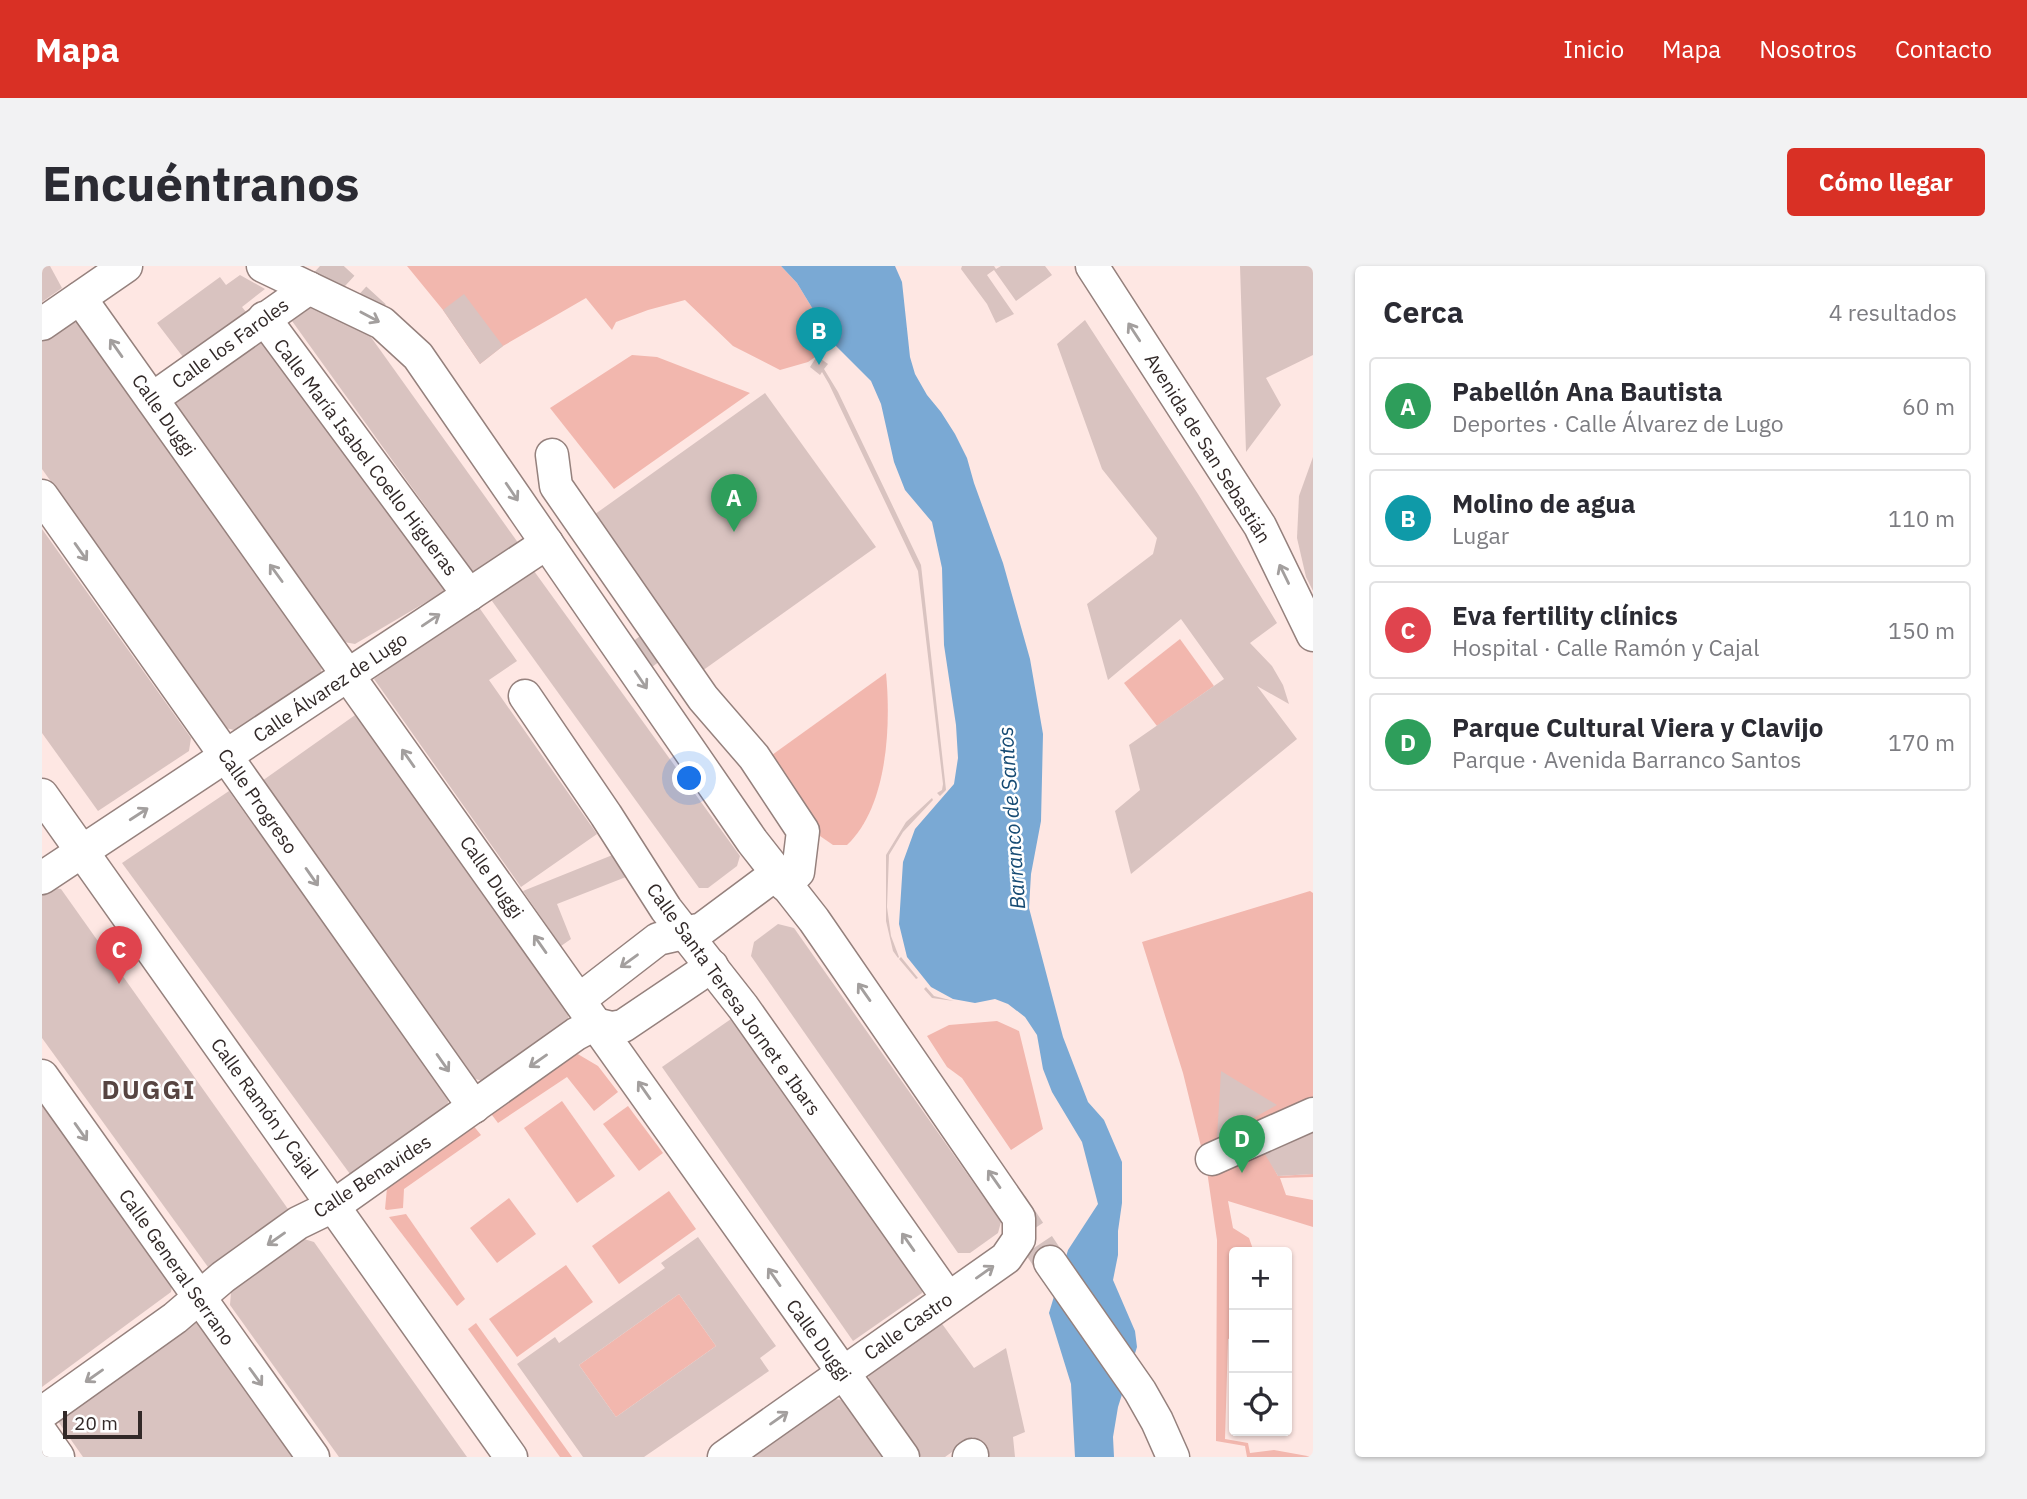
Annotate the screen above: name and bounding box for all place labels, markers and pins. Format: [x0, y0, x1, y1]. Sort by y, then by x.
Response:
pin: B [796, 307, 842, 365]
pin: A [711, 474, 757, 532]
pin: C [96, 926, 142, 984]
pin: D [1219, 1115, 1265, 1173]

